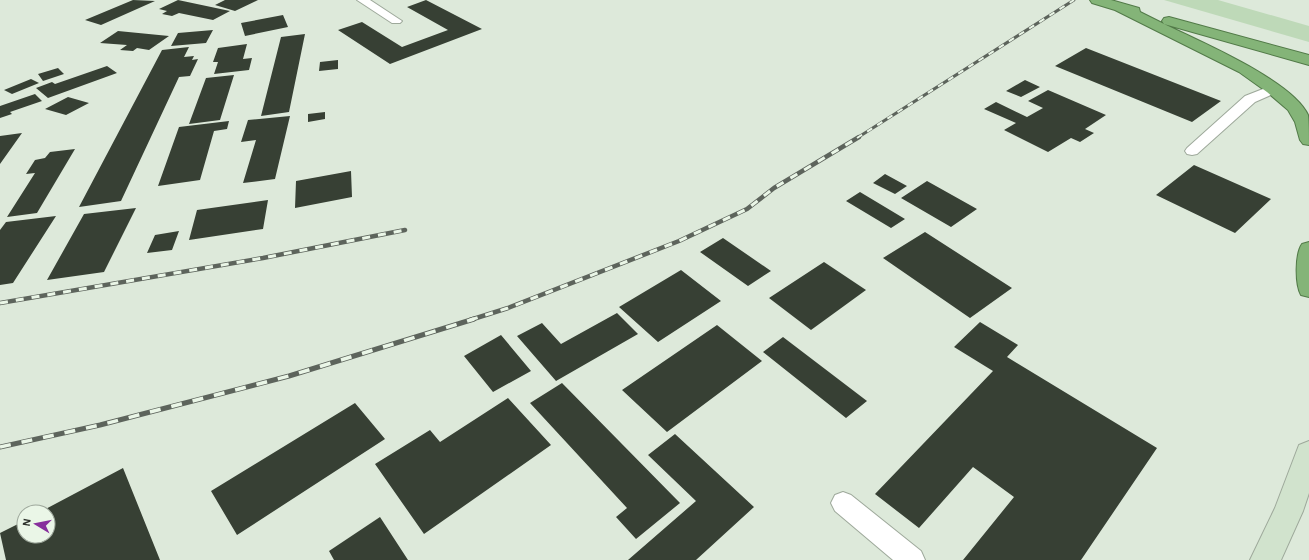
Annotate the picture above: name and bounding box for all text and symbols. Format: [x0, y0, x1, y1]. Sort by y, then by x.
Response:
north arrow [16, 504, 56, 544]
text: N [21, 518, 33, 527]

